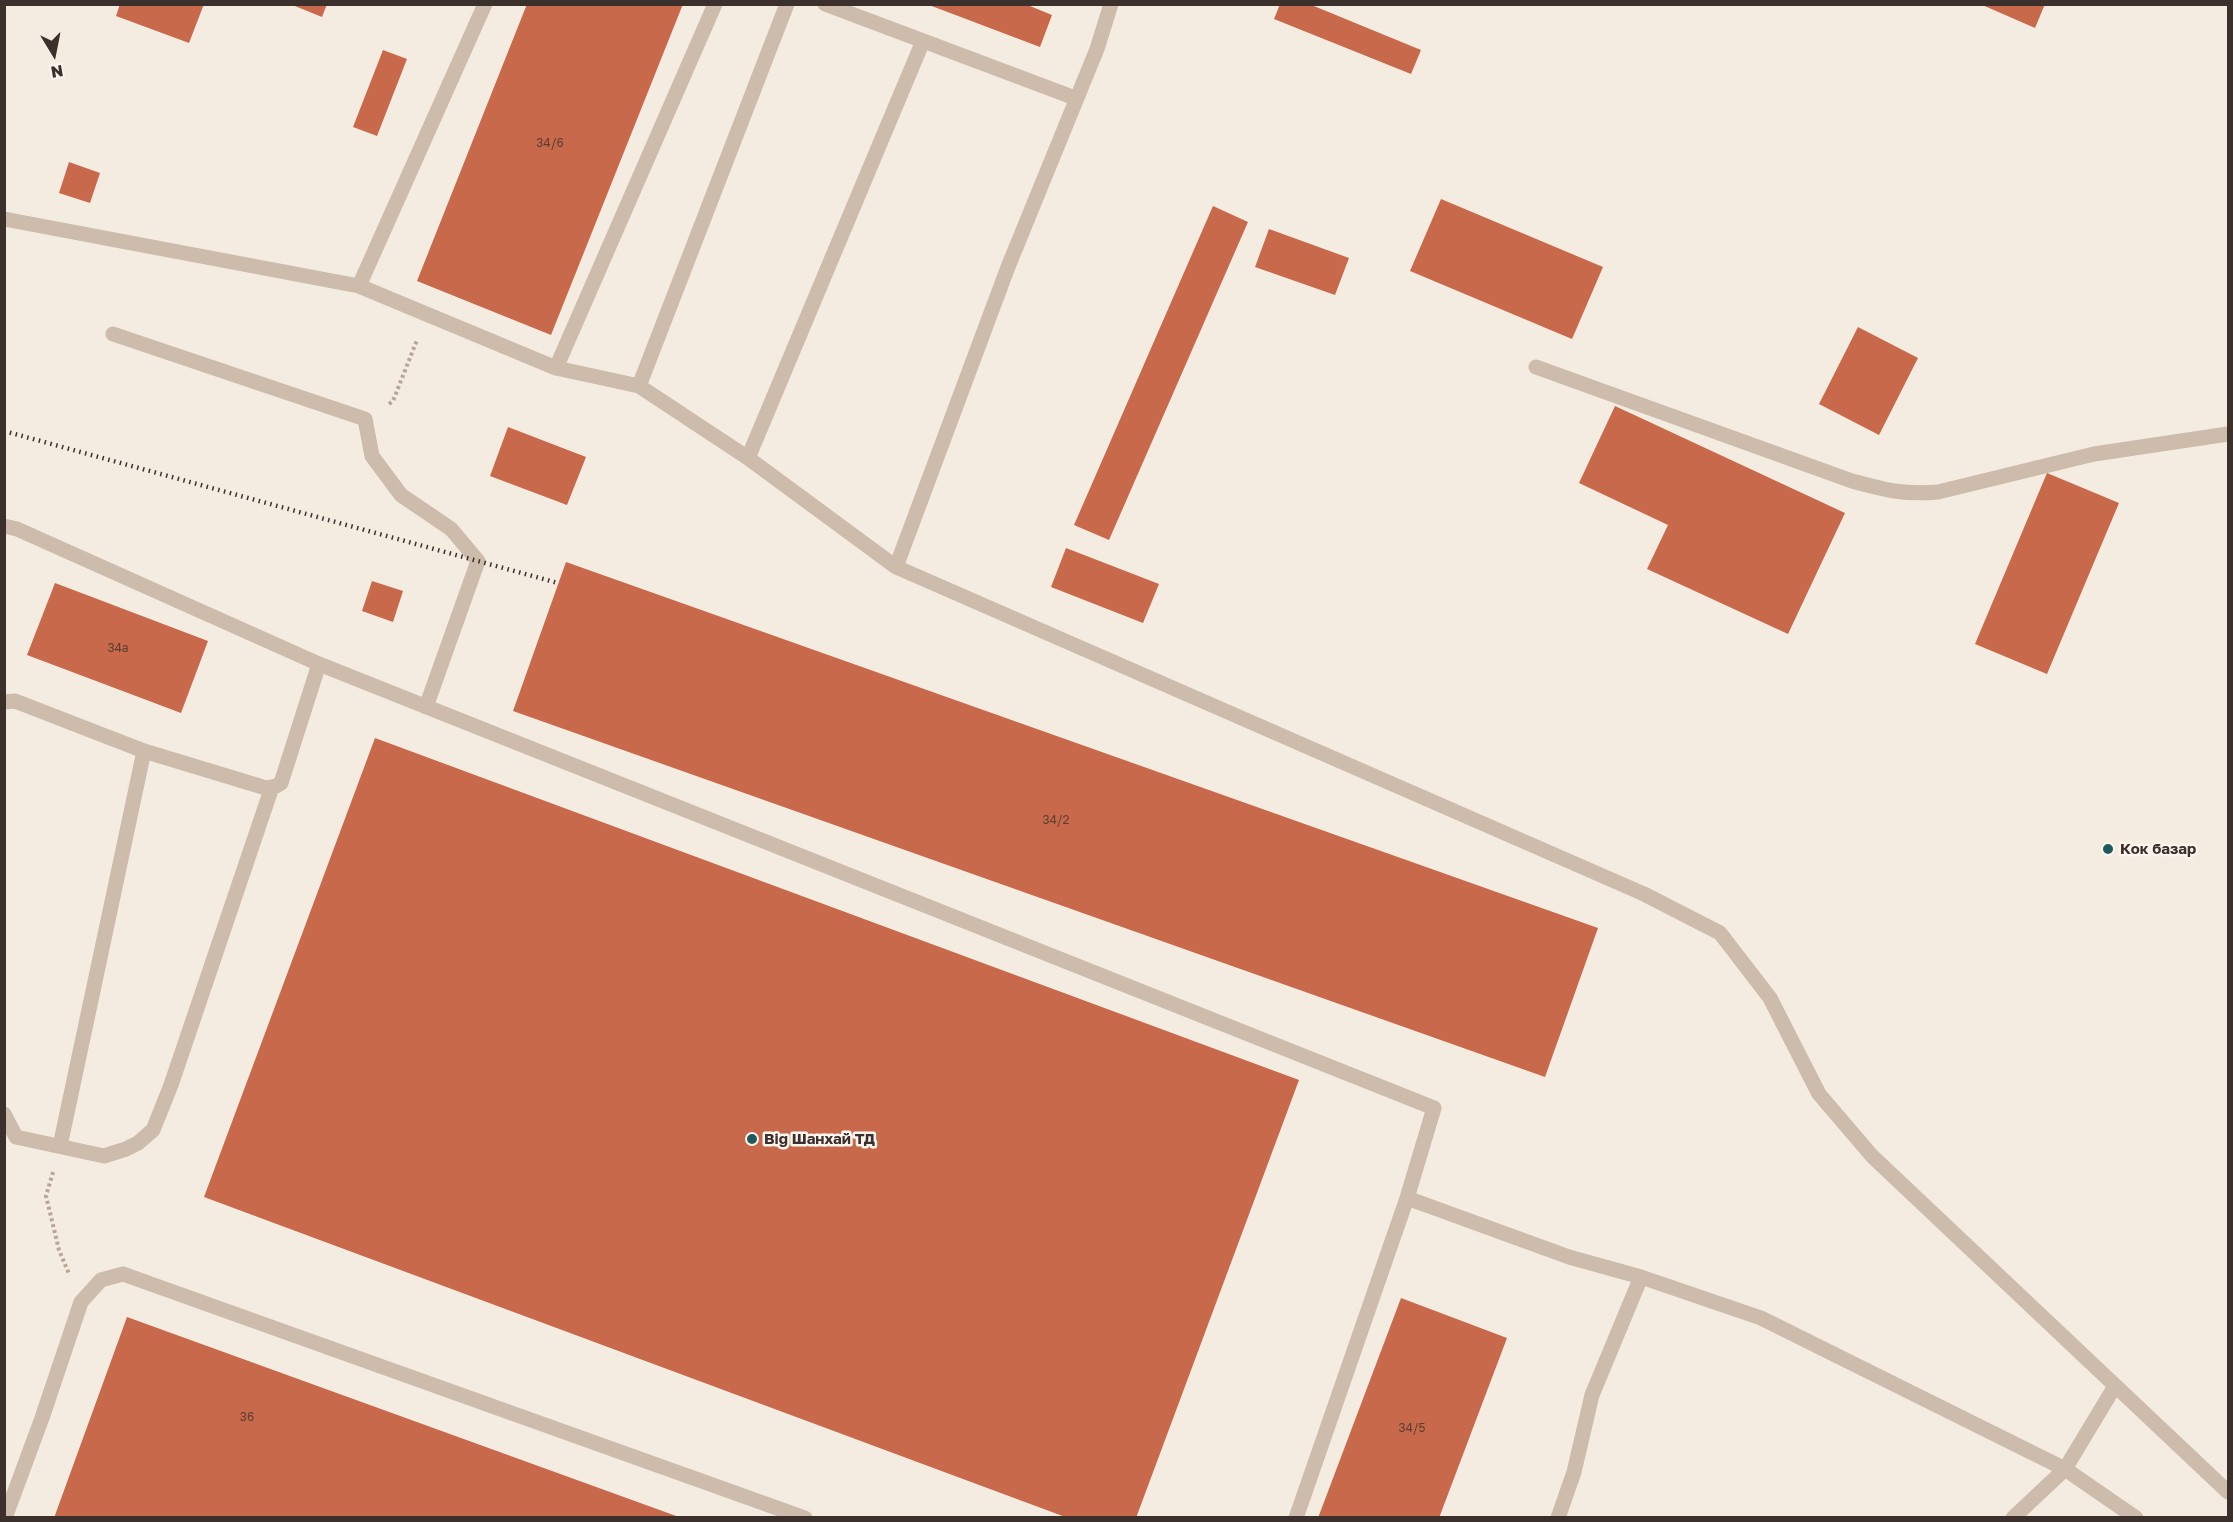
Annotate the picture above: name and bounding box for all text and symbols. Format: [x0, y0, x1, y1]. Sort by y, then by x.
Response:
north arrow [24, 24, 84, 84]
text: N [49, 61, 65, 83]
house number: 34/6 [536, 136, 564, 150]
house number: 34а [107, 641, 129, 655]
house number: 34/2 [1042, 813, 1070, 827]
place label: Кок базар [2120, 840, 2196, 858]
marker: Кок базар [2101, 842, 2115, 856]
place label: Big Шанхай ТД [764, 1130, 875, 1148]
marker: Big Шанхай ТД [745, 1132, 759, 1146]
house number: 36 [240, 1410, 254, 1424]
house number: 34/5 [1398, 1421, 1426, 1435]

